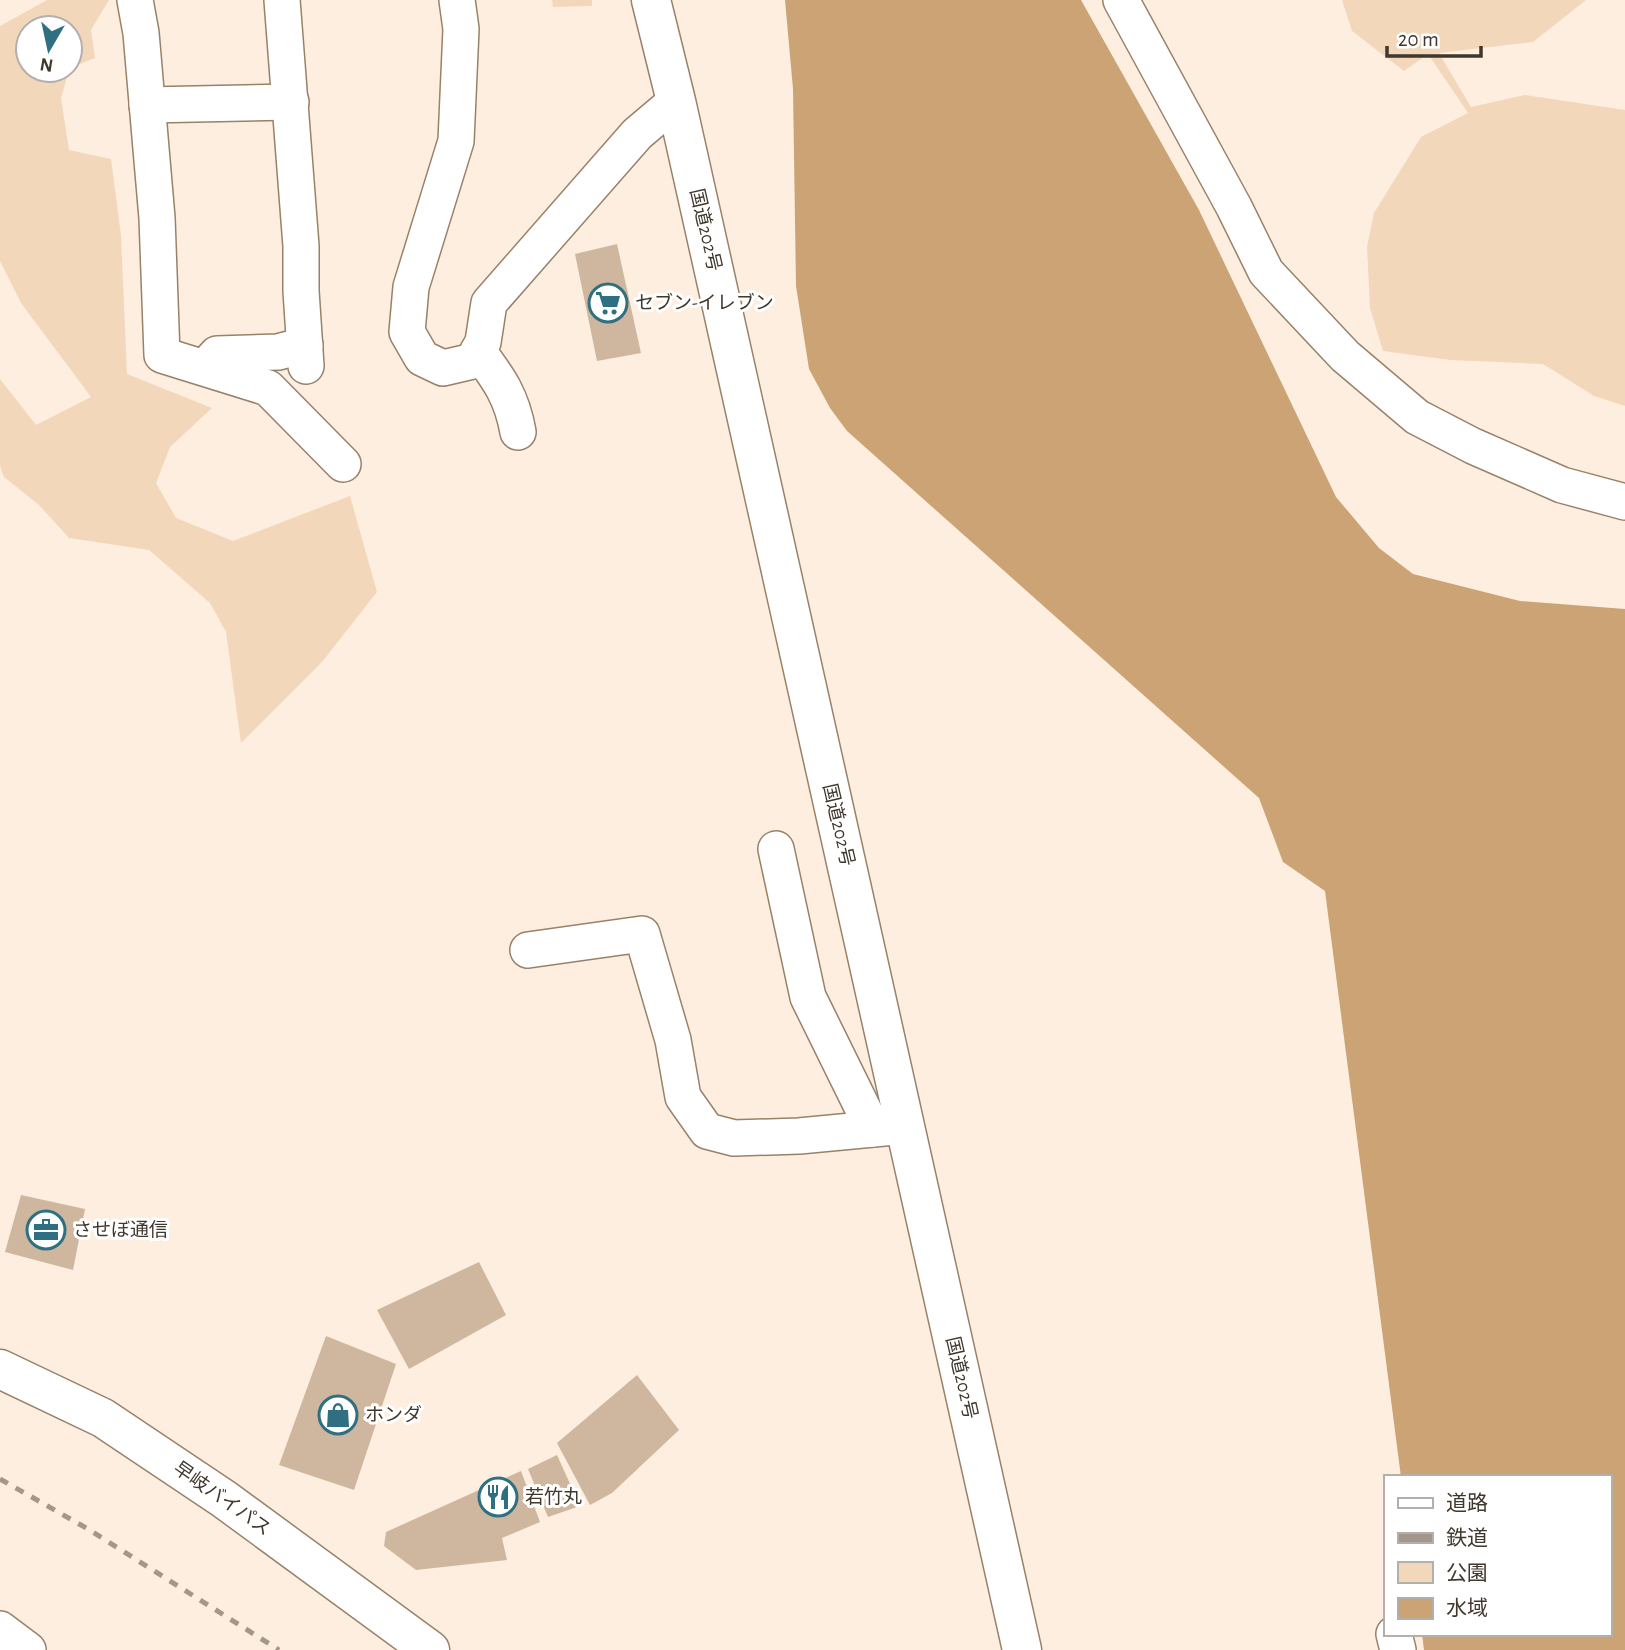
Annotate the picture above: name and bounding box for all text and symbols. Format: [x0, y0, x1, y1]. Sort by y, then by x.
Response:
north arrow [14, 14, 84, 84]
scale bar [1387, 14, 1482, 58]
text: 20 m [1398, 29, 1439, 50]
text: N [39, 54, 55, 75]
street label: 国道202号 [686, 187, 725, 273]
supermarket icon: セブン-イレブン [587, 282, 629, 324]
place label: セブン-イレブン [635, 292, 774, 313]
street label: 国道202号 [819, 782, 858, 868]
office icon: させぼ通信 [25, 1209, 67, 1251]
place label: させぼ通信 [73, 1220, 168, 1240]
street label: 国道202号 [942, 1335, 981, 1421]
shop icon: ホンダ [317, 1394, 359, 1436]
place label: ホンダ [365, 1404, 422, 1425]
street label: 早岐バイパス [170, 1458, 275, 1539]
legend [1384, 1475, 1611, 1636]
restaurant icon: 若竹丸 [477, 1476, 519, 1518]
place label: 若竹丸 [525, 1486, 582, 1507]
text: 道路 [1446, 1492, 1488, 1514]
text: 鉄道 [1446, 1527, 1488, 1549]
text: 公園 [1446, 1563, 1488, 1584]
text: 水域 [1446, 1597, 1488, 1619]

